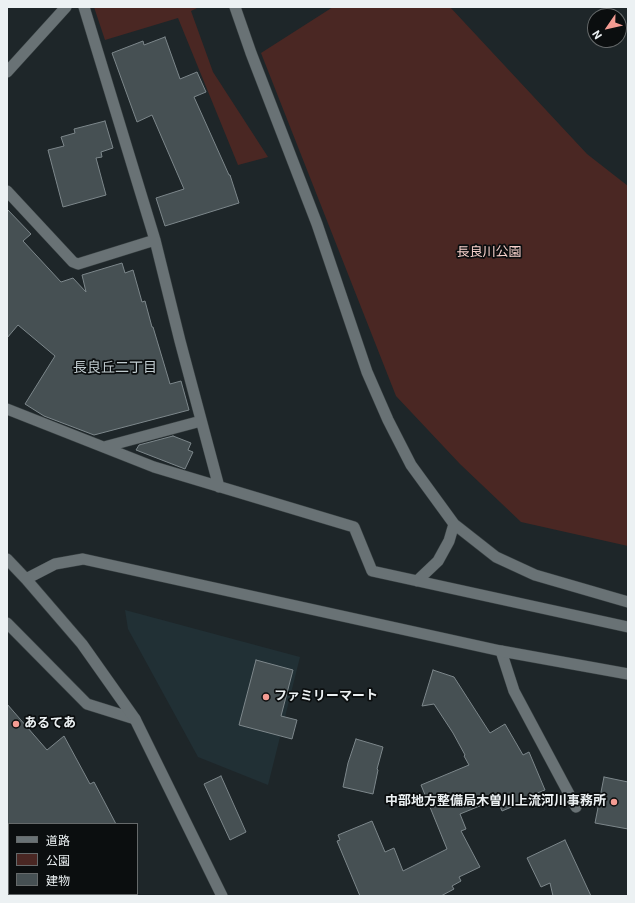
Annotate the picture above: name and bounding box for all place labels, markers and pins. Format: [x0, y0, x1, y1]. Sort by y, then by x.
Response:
place label: ファミリーマート [274, 689, 378, 705]
marker: ファミリーマート [261, 692, 271, 702]
place label: あるてあ [24, 716, 76, 732]
marker: あるてあ [11, 719, 21, 729]
place label: 中部地方整備局木曽川上流河川事務所 [385, 794, 606, 810]
marker: 中部地方整備局木曽川上流河川事務所 [609, 797, 619, 807]

